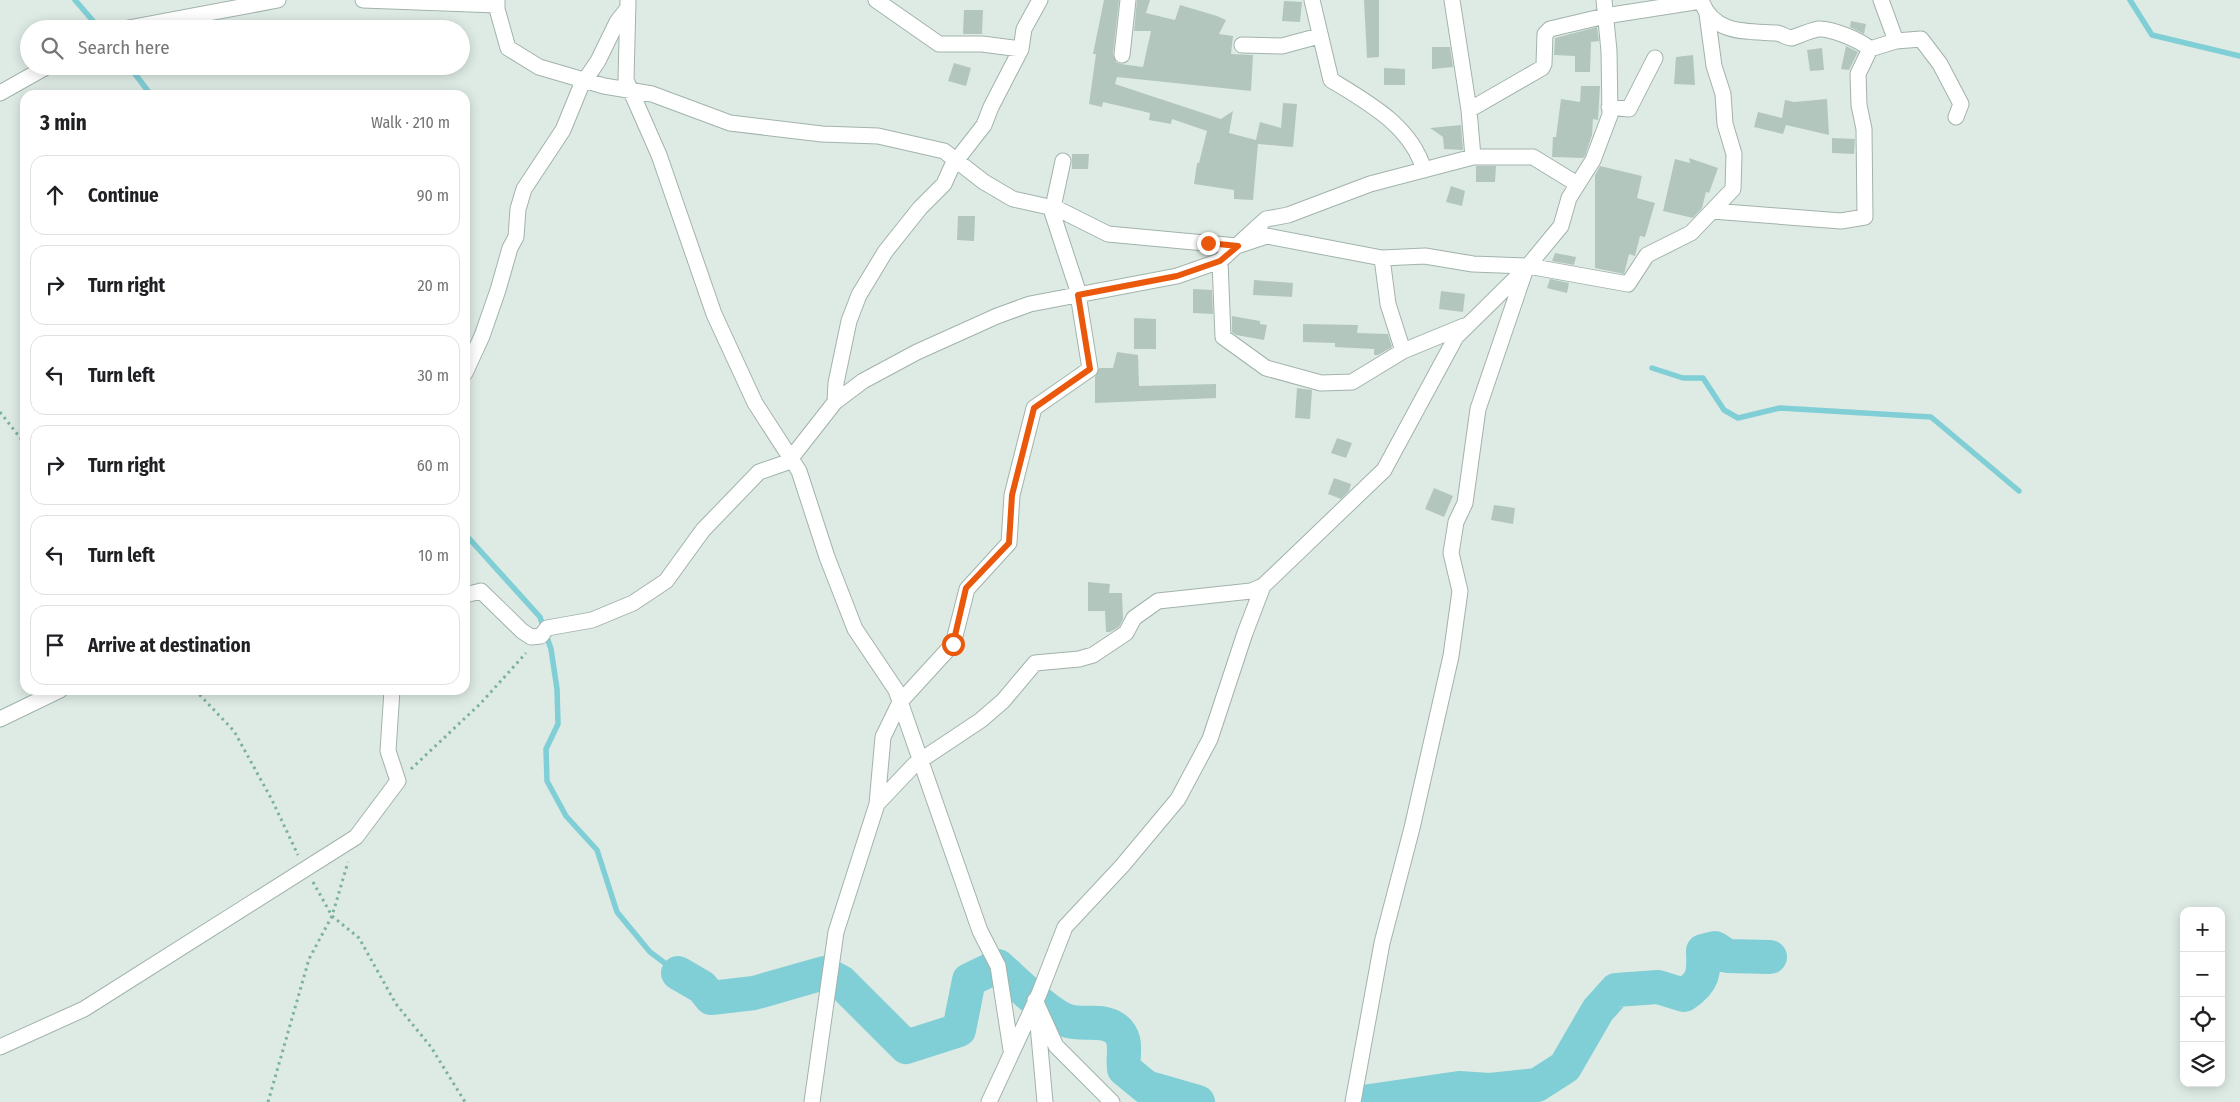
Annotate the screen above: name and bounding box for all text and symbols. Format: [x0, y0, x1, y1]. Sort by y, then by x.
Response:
search box [20, 20, 470, 75]
icon: search [38, 34, 66, 62]
text: Search here [78, 36, 170, 59]
text: 3 min [40, 110, 87, 136]
text: Walk · 210 m [371, 113, 450, 132]
icon: ahead [41, 181, 69, 209]
text: Continue [88, 184, 159, 207]
text: 90 m [417, 186, 449, 205]
route end [1197, 232, 1220, 255]
icon: right [41, 271, 69, 299]
text: Turn right [88, 274, 165, 297]
text: 20 m [418, 276, 449, 295]
icon: left [41, 361, 69, 389]
text: Turn left [88, 364, 155, 387]
text: 30 m [417, 366, 449, 385]
icon: right [41, 451, 69, 479]
text: Turn right [88, 454, 165, 477]
text: 60 m [417, 456, 449, 475]
icon: left [41, 541, 69, 569]
text: Turn left [88, 544, 155, 567]
text: 10 m [418, 546, 449, 565]
icon: arrive [41, 631, 69, 659]
route start [942, 633, 965, 656]
text: Arrive at destination [88, 634, 251, 657]
map controls [2180, 907, 2225, 1087]
button: + [2180, 907, 2225, 952]
button: − [2180, 952, 2225, 997]
button: locate [2180, 997, 2225, 1042]
button: layers [2180, 1042, 2225, 1087]

